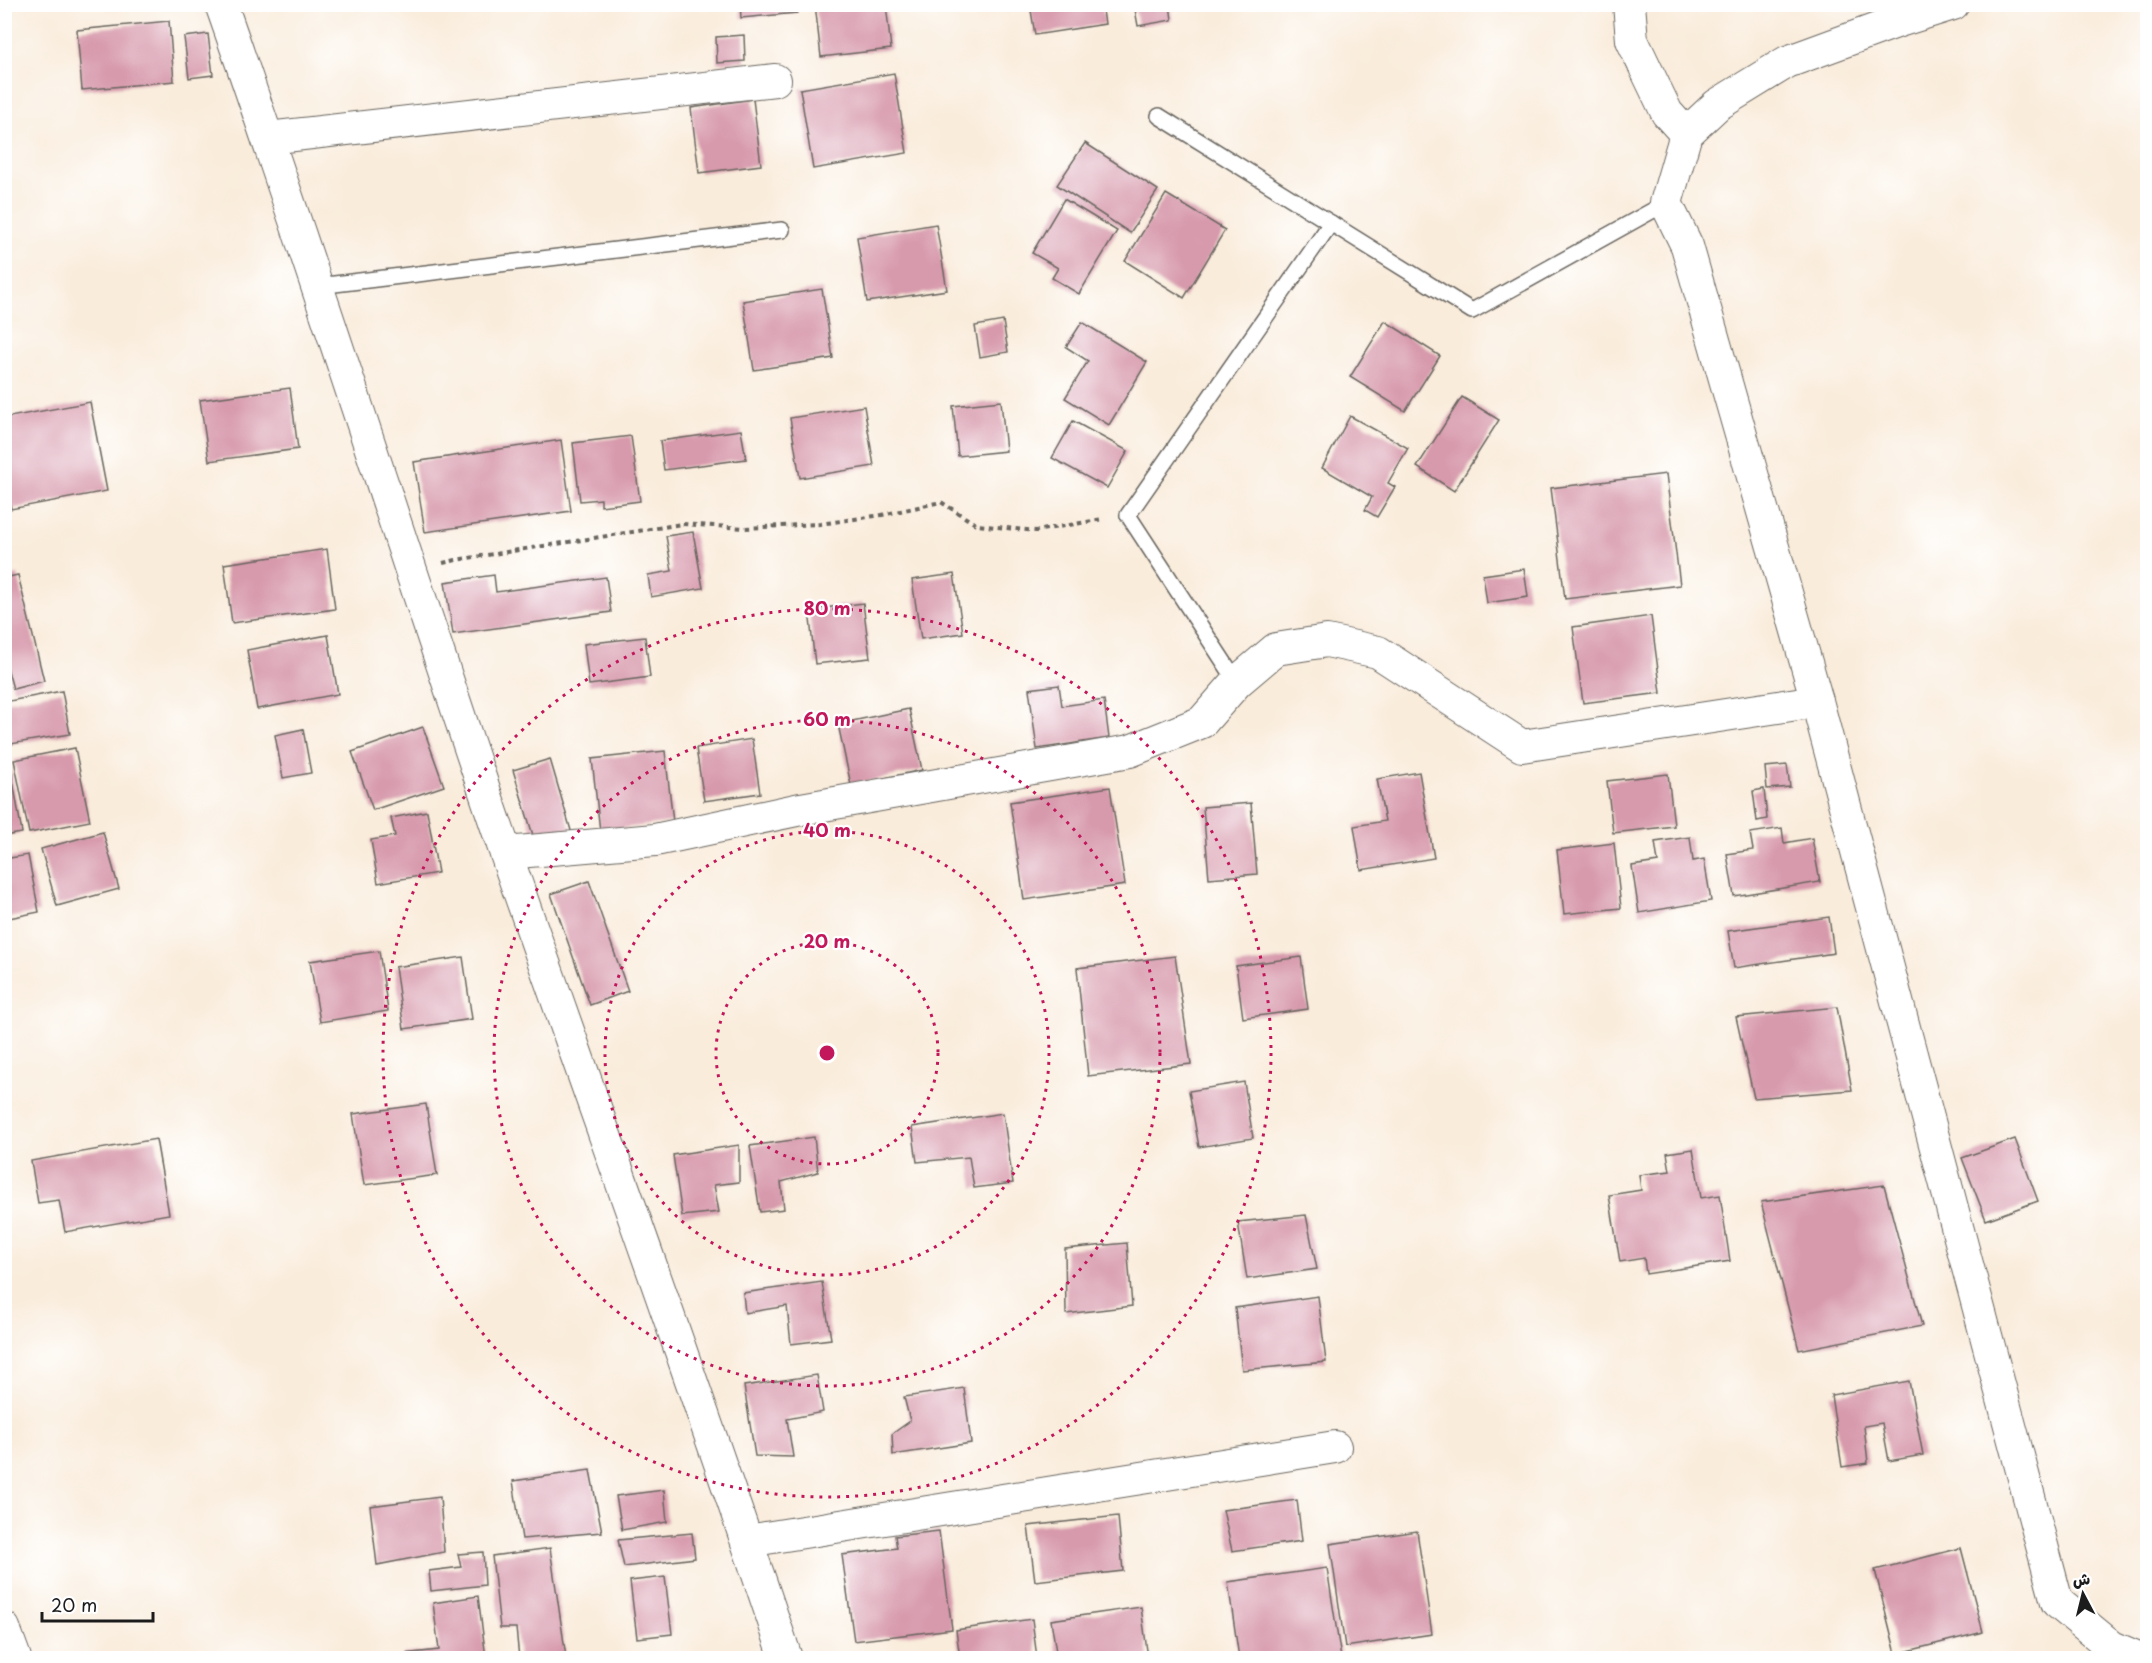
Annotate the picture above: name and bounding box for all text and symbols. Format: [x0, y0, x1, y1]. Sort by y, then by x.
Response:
text: 80 m [803, 594, 851, 621]
text: 60 m [803, 705, 851, 732]
text: 40 m [803, 816, 851, 843]
text: 20 m [804, 927, 850, 954]
centre of rings [817, 1043, 837, 1063]
north arrow [2053, 1564, 2113, 1624]
text: ش [2071, 1565, 2091, 1591]
scale bar [42, 1585, 153, 1623]
text: 20 m [51, 1591, 97, 1618]

